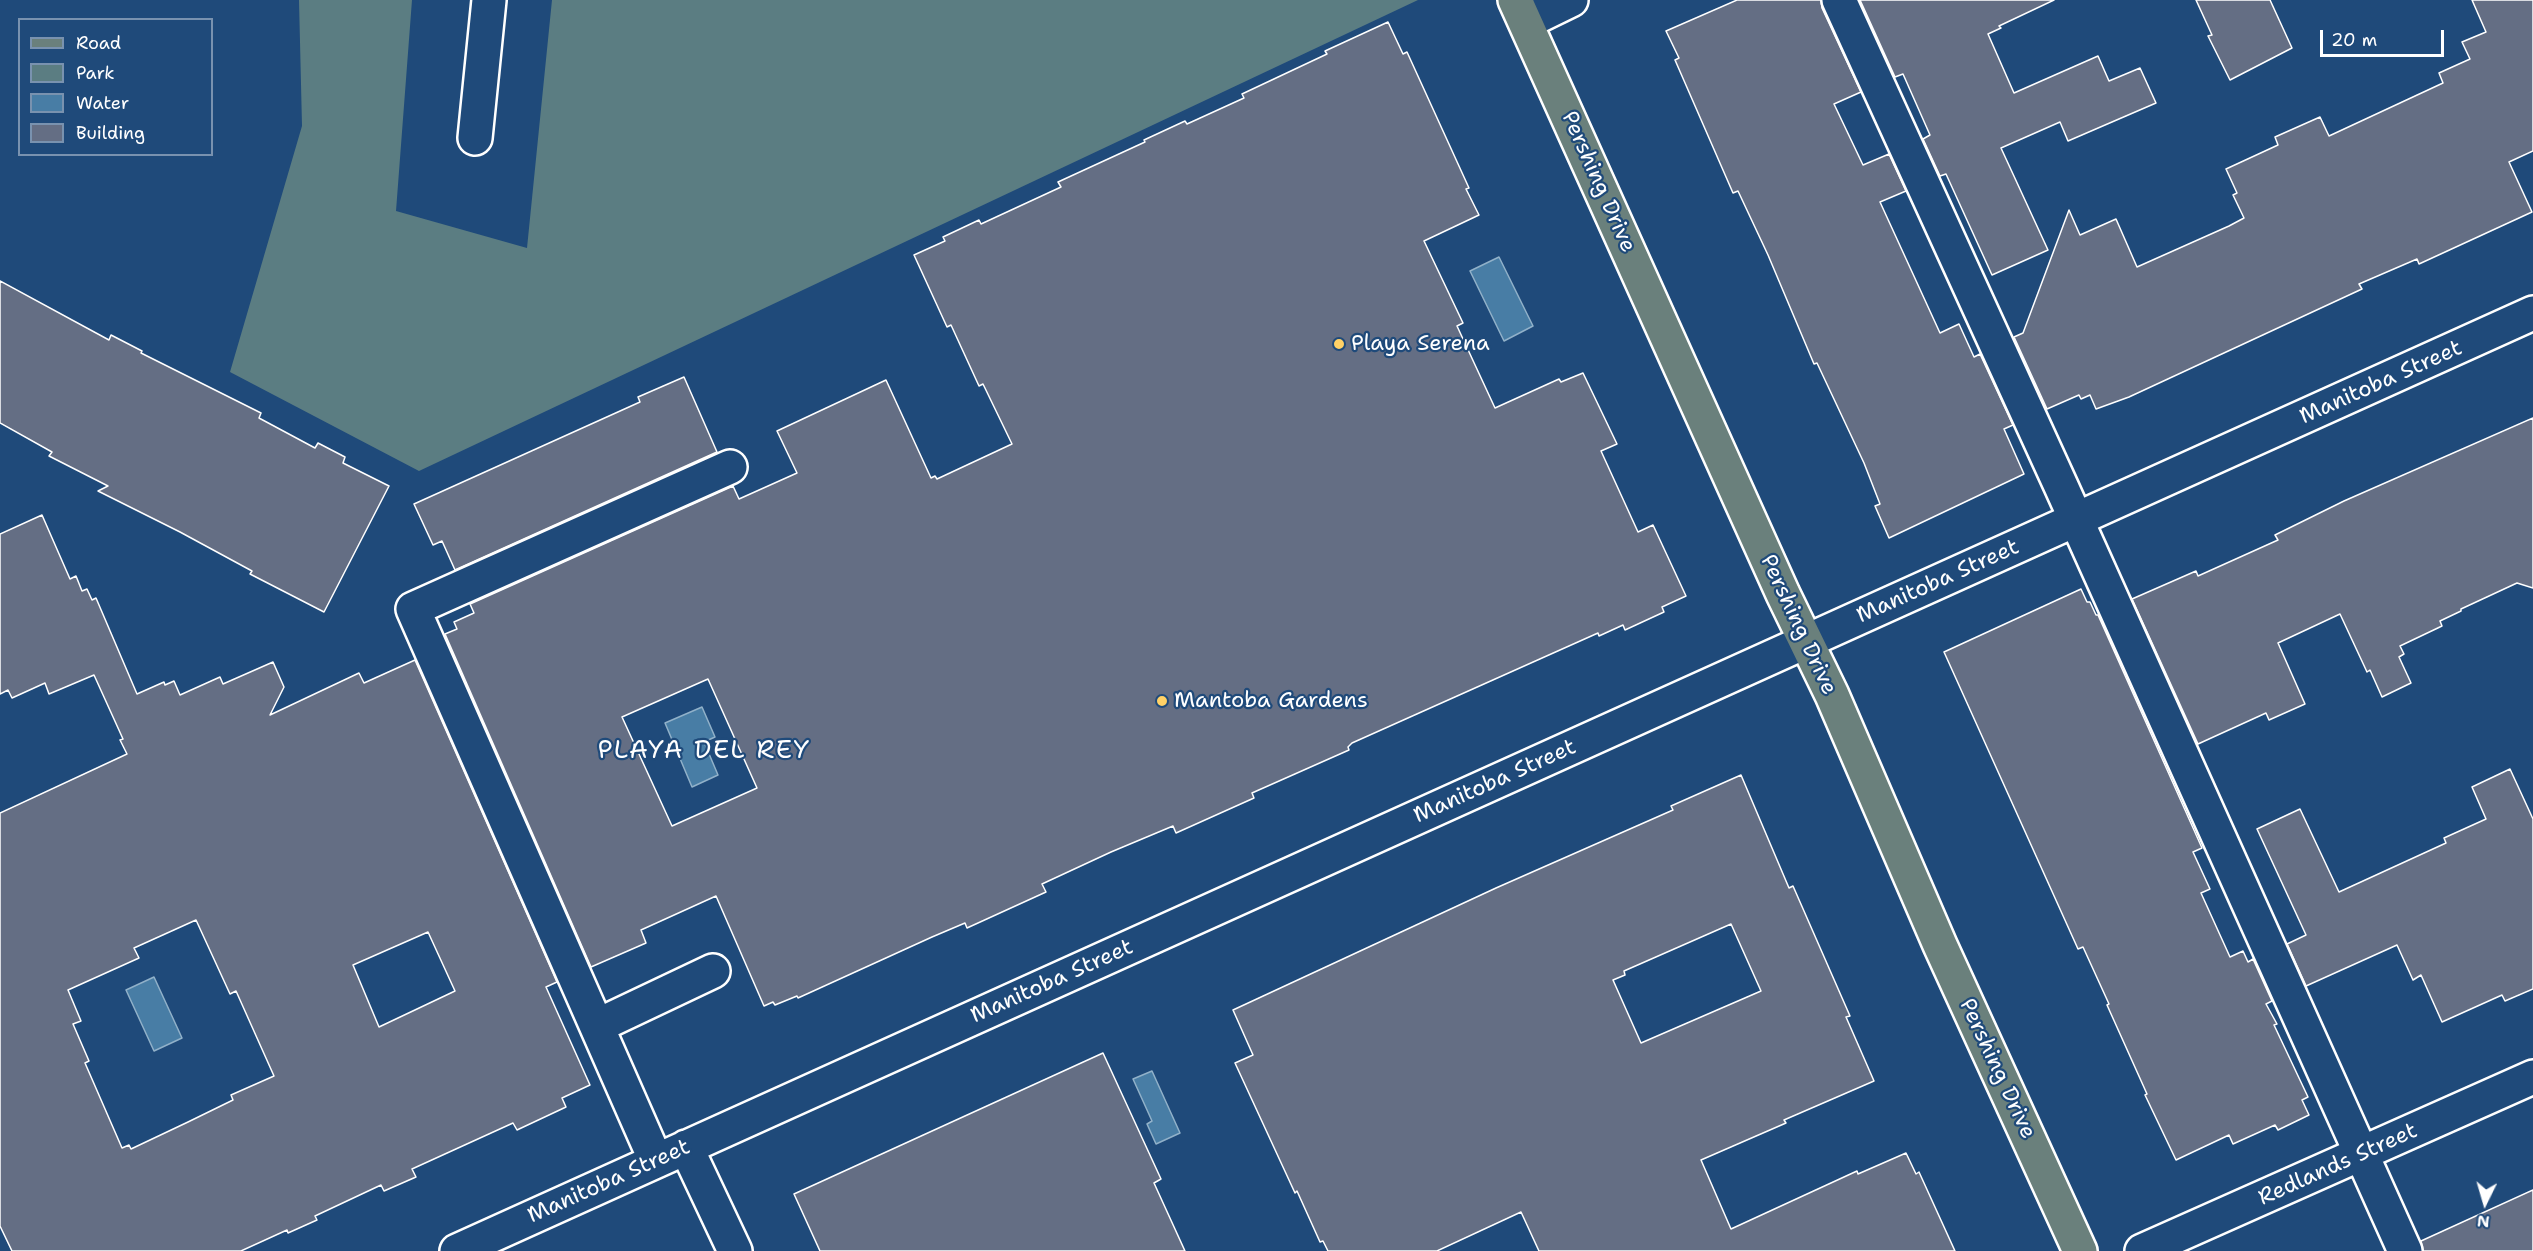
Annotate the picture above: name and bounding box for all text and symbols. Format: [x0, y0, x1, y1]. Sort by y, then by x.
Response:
legend [18, 18, 213, 156]
scale bar [2323, 18, 2448, 56]
text: 20 m [2331, 28, 2377, 52]
text: Road [76, 31, 121, 55]
text: Park [76, 61, 115, 85]
text: Water [76, 91, 129, 115]
street label: Pershing Drive [1555, 107, 1641, 257]
text: Building [76, 121, 145, 145]
place label: Playa Serena [1351, 331, 1490, 357]
street label: Manitoba Street [2296, 335, 2466, 431]
marker: Playa Serena [1332, 337, 1346, 351]
street label: Manitoba Street [1853, 534, 2023, 630]
street label: Pershing Drive [1754, 551, 1842, 699]
place label: Mantoba Gardens [1174, 688, 1368, 714]
marker: Mantoba Gardens [1155, 694, 1169, 708]
street label: Manitoba Street [1410, 734, 1580, 830]
district label: PLAYA DEL REY [597, 735, 811, 767]
street label: Manitoba Street [967, 934, 1137, 1030]
street label: Pershing Drive [1953, 995, 2041, 1143]
street label: Redlands Street [2254, 1118, 2422, 1212]
street label: Manitoba Street [524, 1134, 694, 1230]
north arrow [2455, 1173, 2515, 1233]
text: N [2476, 1210, 2491, 1232]

